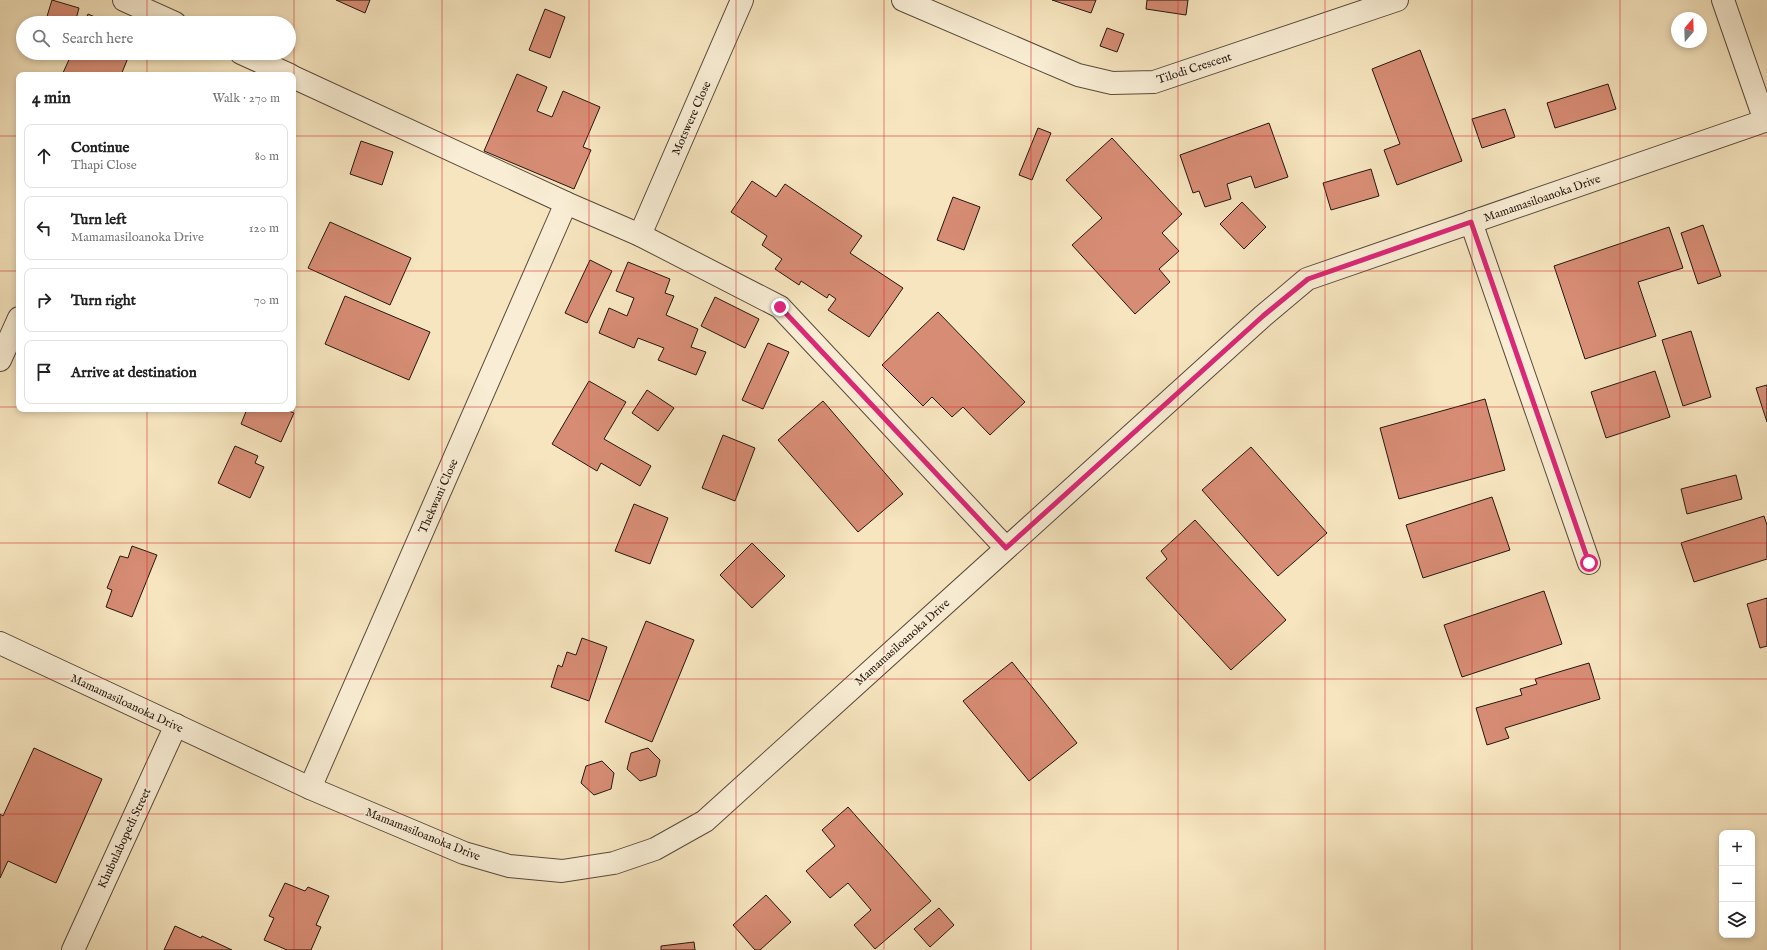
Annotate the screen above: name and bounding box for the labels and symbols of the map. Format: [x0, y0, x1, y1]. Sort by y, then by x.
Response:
north arrow [1671, 12, 1707, 48]
street label: Tilodi Crescent [1155, 49, 1233, 88]
street label: Motswere Close [668, 78, 715, 158]
street label: Mamamasiloanoka Drive [1482, 171, 1603, 226]
route end [771, 298, 789, 316]
street label: Thekwani Close [415, 456, 462, 536]
route start [1580, 554, 1598, 572]
street label: Mamamasiloanoka Drive [852, 595, 953, 689]
street label: Mamamasiloanoka Drive [68, 671, 186, 736]
street label: Khubulabopedi Street [95, 786, 155, 891]
street label: Mamamasiloanoka Drive [363, 805, 483, 865]

